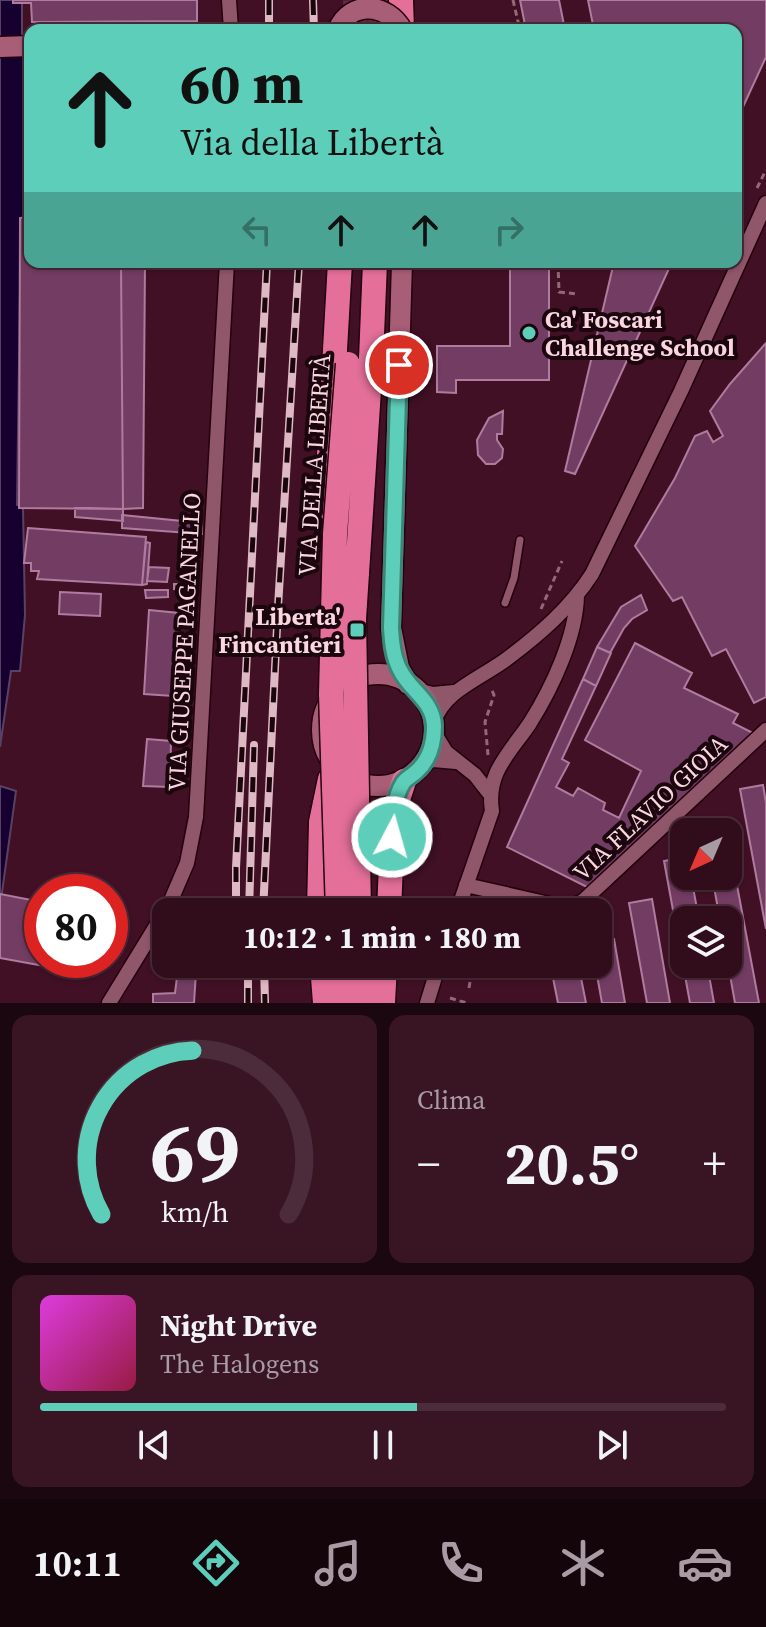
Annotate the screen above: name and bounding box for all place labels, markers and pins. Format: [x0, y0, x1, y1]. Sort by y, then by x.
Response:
place label: Ca' Foscari Challenge School [545, 303, 735, 364]
marker: Ca' Foscari Challenge School [520, 324, 538, 342]
pin [365, 331, 433, 399]
place label: Liberta' Fincantieri [218, 600, 341, 661]
marker: Liberta' Fincantieri [348, 621, 366, 639]

